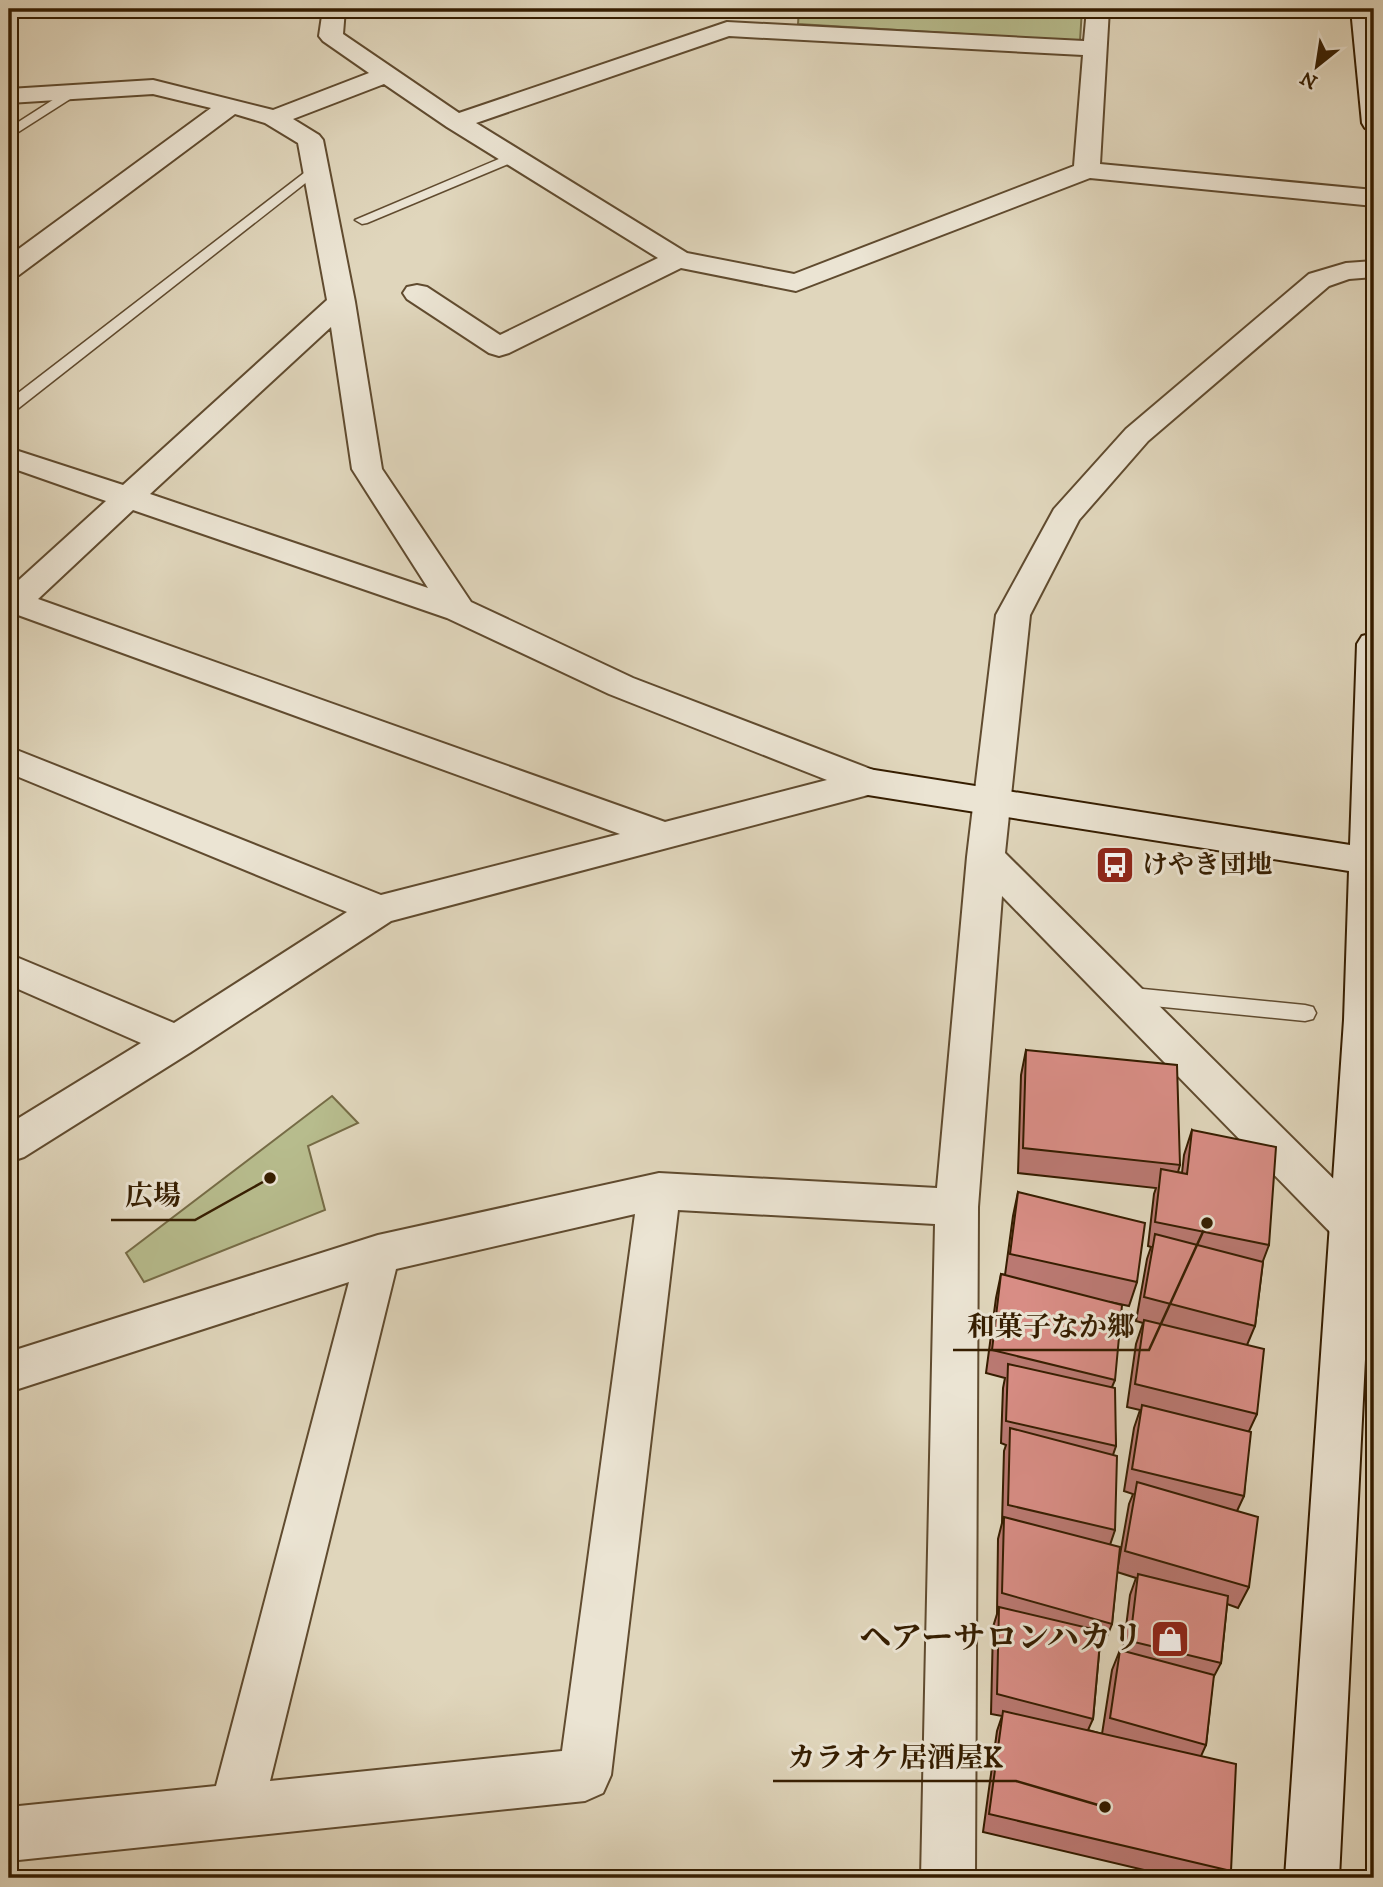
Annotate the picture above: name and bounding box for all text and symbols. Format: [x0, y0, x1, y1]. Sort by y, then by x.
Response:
north arrow [1282, 32, 1352, 102]
text: N [1296, 65, 1322, 93]
bus stop icon: けやき団地 [1094, 844, 1136, 886]
place label: けやき団地 [1142, 849, 1272, 882]
callout: 広場 [111, 1171, 195, 1220]
text: 広場 [125, 1179, 181, 1214]
callout: 和菓子なか郷 [953, 1301, 1149, 1350]
text: 和菓子なか郷 [967, 1310, 1135, 1345]
shop icon: ヘアーサロンハカリ [1149, 1618, 1191, 1660]
place label: ヘアーサロンハカリ [859, 1619, 1143, 1659]
callout: カラオケ居酒屋K [773, 1732, 1016, 1781]
text: カラオケ居酒屋K [787, 1741, 1004, 1776]

